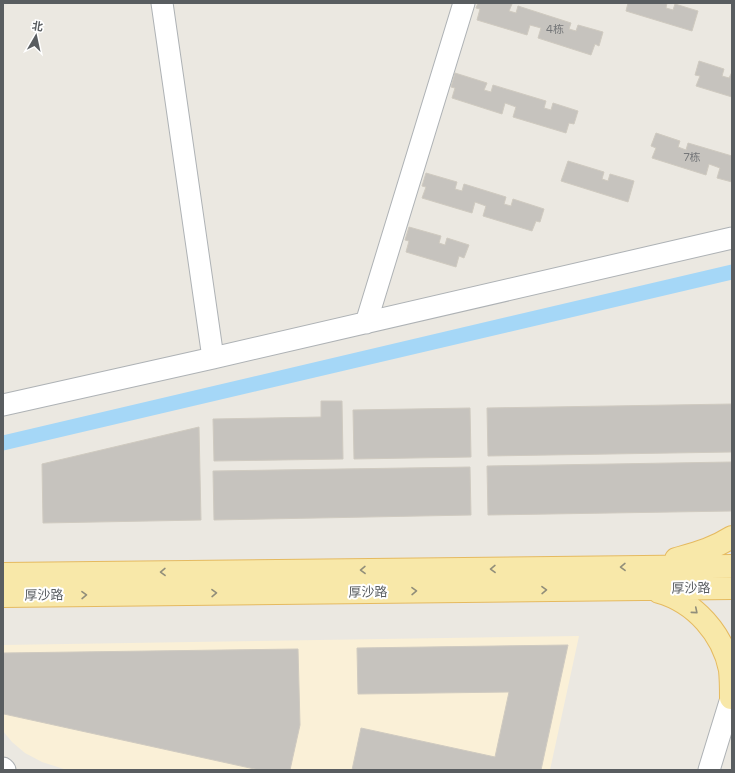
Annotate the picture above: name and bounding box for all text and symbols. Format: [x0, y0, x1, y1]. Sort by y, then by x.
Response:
north arrow [16, 16, 56, 56]
text: 北 [31, 18, 44, 34]
house number: 4栋 [546, 22, 564, 36]
house number: 7栋 [683, 150, 701, 164]
one-way arrow [620, 563, 626, 571]
one-way arrow [490, 565, 496, 573]
one-way arrow [360, 566, 366, 574]
one-way arrow [160, 568, 166, 576]
street label: 厚沙路 [671, 579, 711, 597]
street label: 厚沙路 [348, 583, 388, 601]
street label: 厚沙路 [24, 586, 64, 604]
one-way arrow [541, 586, 547, 594]
one-way arrow [411, 587, 417, 595]
one-way arrow [211, 589, 217, 598]
one-way arrow [81, 591, 87, 599]
one-way arrow [690, 607, 698, 614]

